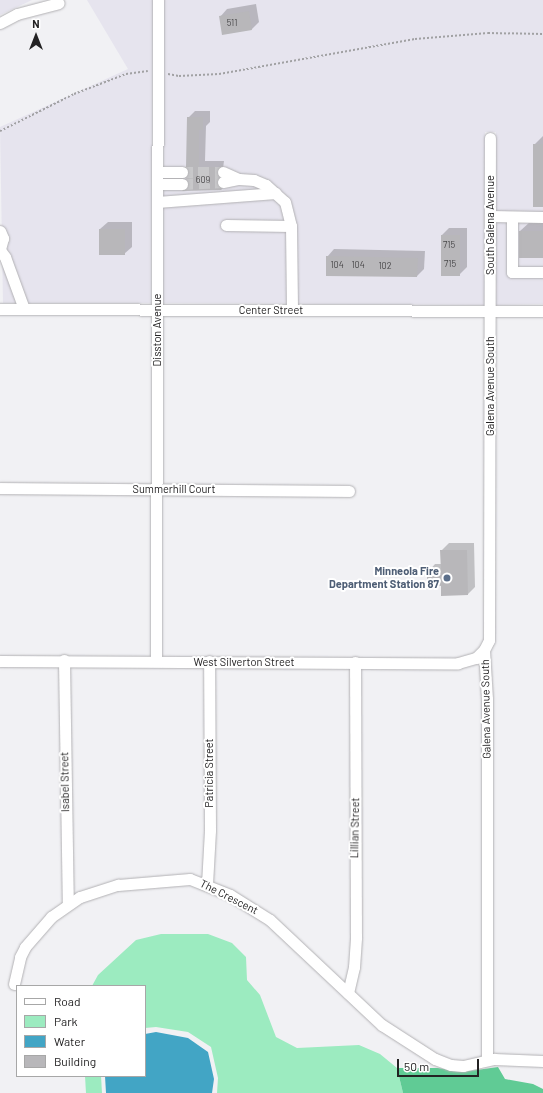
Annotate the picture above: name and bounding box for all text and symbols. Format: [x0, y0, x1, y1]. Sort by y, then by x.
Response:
north arrow [16, 16, 56, 56]
text: N [32, 17, 40, 30]
house number: 511 [227, 18, 237, 28]
house number: 609 [196, 175, 210, 185]
street label: South Galena Avenue [483, 175, 497, 275]
house number: 715 [443, 240, 455, 250]
house number: 715 [444, 259, 456, 269]
house number: 104 [330, 260, 344, 270]
house number: 104 [351, 260, 365, 270]
house number: 102 [378, 261, 392, 271]
street label: Disston Avenue [150, 294, 164, 366]
street label: Center Street [239, 303, 303, 317]
street label: Galena Avenue South [483, 336, 497, 436]
street label: Summerhill Court [132, 482, 216, 496]
place label: Minneola Fire Department Station 87 [329, 565, 439, 591]
marker: Minneola Fire Department Station 87 [442, 573, 452, 583]
street label: West Silverton Street [193, 655, 295, 669]
street label: Galena Avenue South [479, 659, 493, 759]
street label: Patricia Street [202, 738, 216, 808]
street label: Isabel Street [58, 752, 72, 812]
street label: Lillian Street [348, 798, 362, 858]
street label: The Crescent [198, 877, 260, 917]
legend [16, 985, 146, 1077]
text: Road [54, 994, 81, 1008]
text: Park [54, 1014, 78, 1028]
text: Water [54, 1034, 85, 1048]
scale bar [399, 1051, 481, 1077]
text: Building [54, 1054, 96, 1068]
text: 50 m [404, 1059, 429, 1073]

